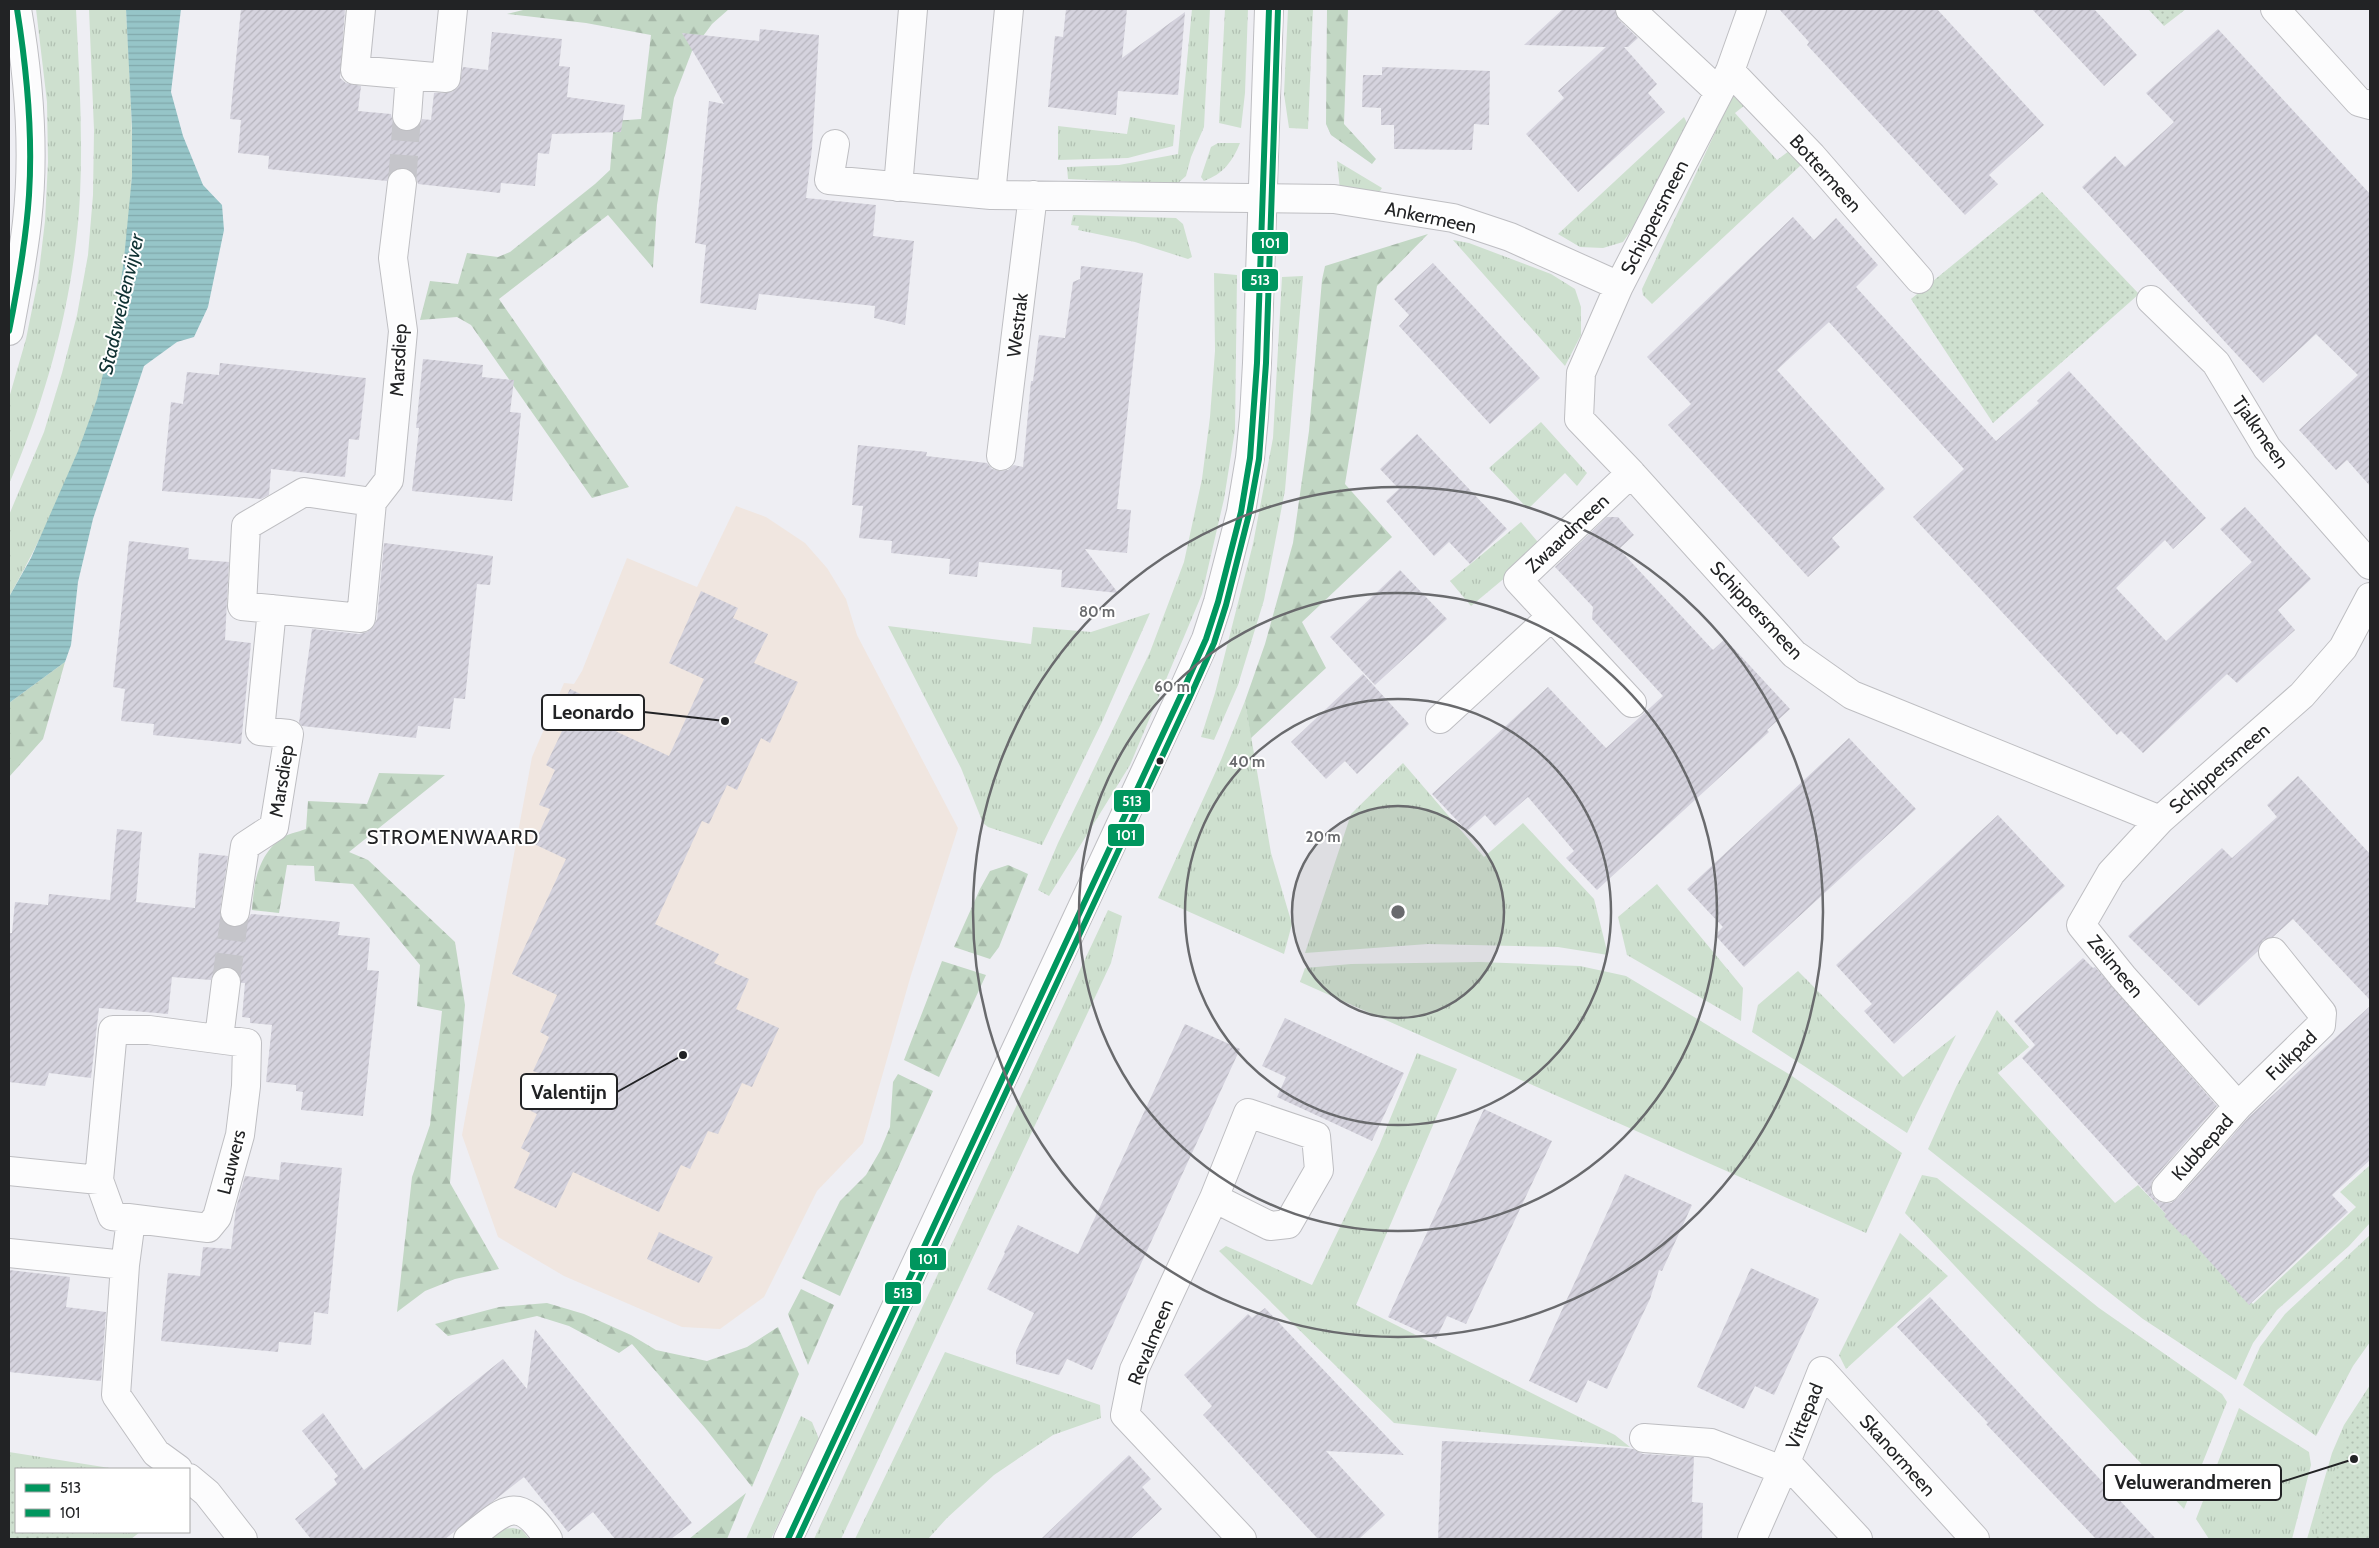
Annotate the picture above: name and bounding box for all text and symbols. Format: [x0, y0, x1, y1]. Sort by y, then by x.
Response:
street label: Bottermeen [1785, 130, 1867, 217]
street label: Schippersmeen [1616, 156, 1693, 278]
street label: Ankermeen [1383, 197, 1479, 238]
water label: Stadsweidenvijver [93, 231, 149, 376]
line badge: 101 [1251, 231, 1289, 255]
text: 101 [1260, 234, 1280, 252]
line badge: 513 [1241, 268, 1279, 292]
text: 513 [1250, 271, 1270, 289]
street label: Westrak [1002, 291, 1033, 359]
street label: Marsdiep [385, 323, 412, 397]
street label: Tjalkmeen [2227, 392, 2294, 473]
street label: Zwaardmeen [1521, 489, 1614, 578]
street label: Schippersmeen [1705, 557, 1808, 664]
text: 80 m [1079, 603, 1115, 621]
text: 60 m [1154, 678, 1190, 696]
callout: Leonardo [542, 695, 644, 730]
text: Leonardo [552, 700, 634, 724]
street label: Schippersmeen [2164, 719, 2274, 818]
street label: Marsdiep [264, 743, 299, 819]
text: 40 m [1229, 753, 1265, 771]
unlabelled marker [1155, 756, 1165, 766]
line badge: 513 [1113, 789, 1151, 813]
text: 513 [1122, 792, 1142, 810]
line badge: 101 [1107, 823, 1145, 847]
district label: STROMENWAARD [367, 825, 539, 849]
text: 101 [1116, 826, 1136, 844]
text: 20 m [1306, 828, 1340, 846]
centre of rings [1389, 903, 1407, 921]
street label: Zeilmeen [2083, 930, 2148, 1002]
street label: Fuikpad [2261, 1026, 2322, 1085]
callout: Valentijn [521, 1074, 617, 1109]
text: Valentijn [531, 1080, 607, 1104]
street label: Kubbepad [2167, 1109, 2238, 1185]
street label: Lauwers [212, 1127, 251, 1197]
line badge: 101 [909, 1247, 947, 1271]
text: 101 [918, 1250, 938, 1268]
line badge: 513 [884, 1281, 922, 1305]
text: 513 [893, 1284, 913, 1302]
street label: Revalmeen [1123, 1296, 1178, 1388]
street label: Vittepad [1781, 1380, 1828, 1453]
street label: Skanormeen [1855, 1410, 1940, 1501]
callout: Veluwerandmeren [2104, 1465, 2281, 1500]
legend [15, 1468, 190, 1533]
text: Veluwerandmeren [2115, 1470, 2271, 1494]
text: 513 [60, 1479, 81, 1497]
text: 101 [60, 1504, 80, 1522]

